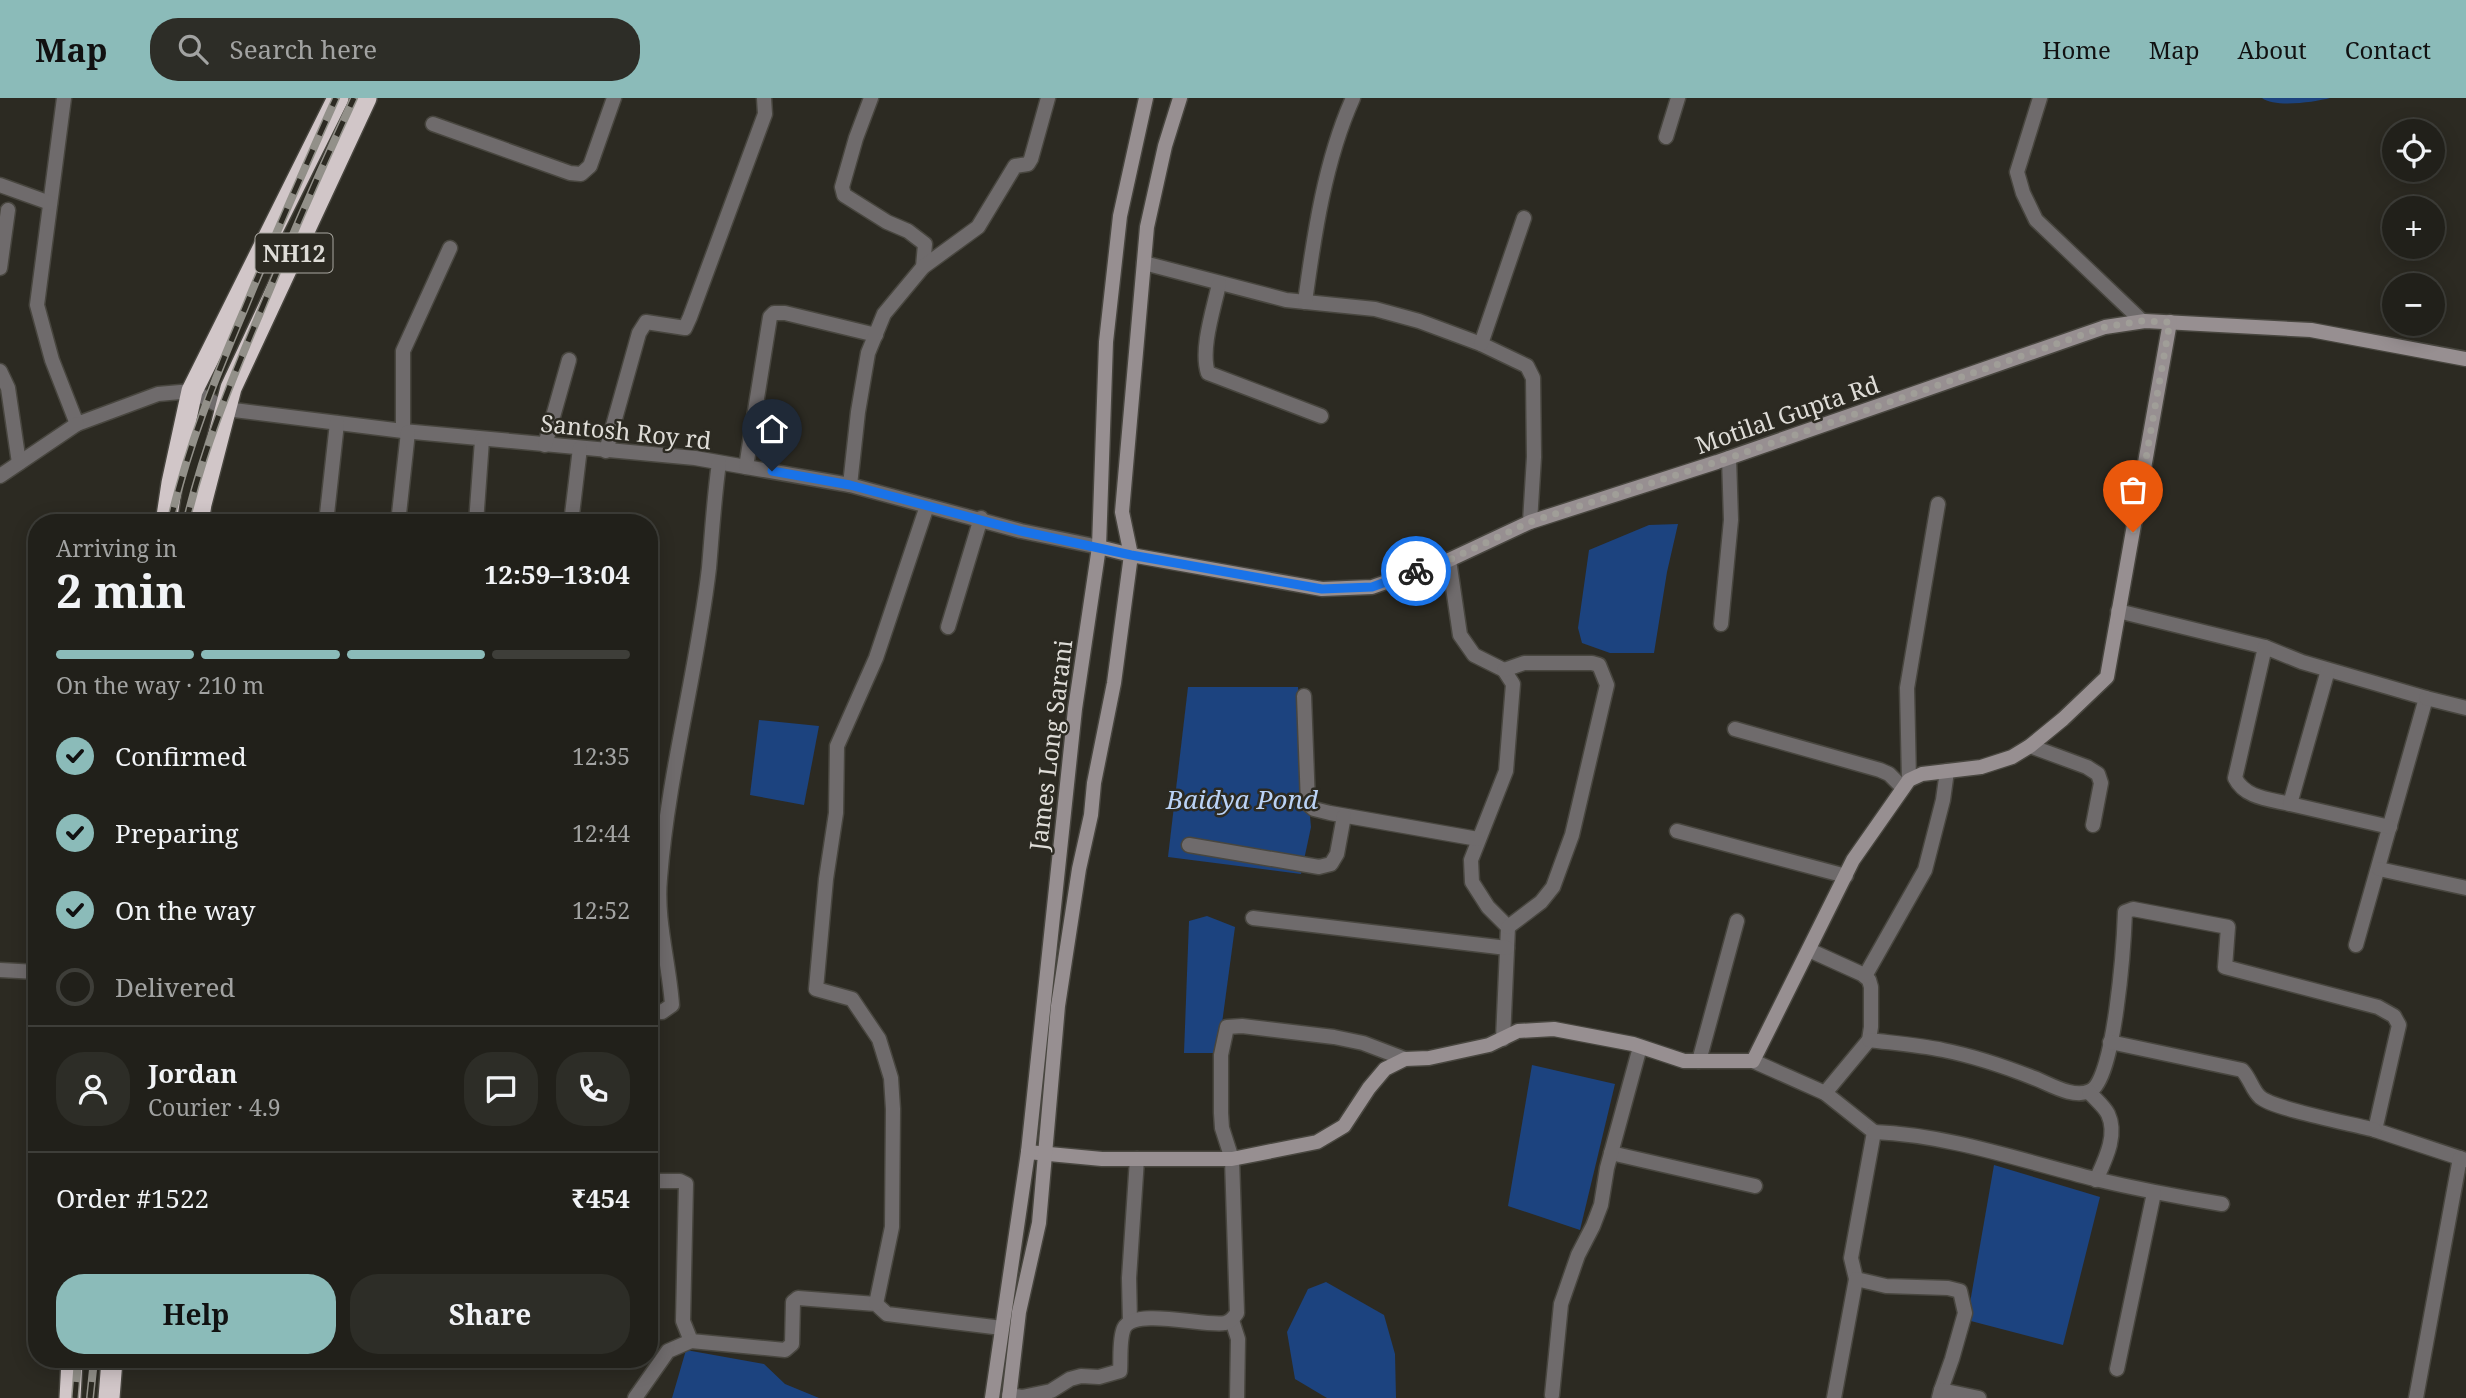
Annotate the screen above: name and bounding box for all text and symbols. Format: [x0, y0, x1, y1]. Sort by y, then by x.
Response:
search box [150, 18, 640, 81]
text: Map [35, 27, 108, 72]
icon: search [174, 30, 212, 68]
text: Search here [230, 31, 377, 67]
text: Home [2042, 33, 2111, 66]
text: Map [2149, 33, 2200, 66]
text: About [2238, 33, 2307, 66]
text: Contact [2345, 33, 2431, 66]
map controls [2382, 119, 2445, 336]
button: locate [2382, 119, 2445, 182]
button: + [2382, 196, 2445, 259]
road number: NH12 [256, 234, 332, 272]
button: − [2382, 273, 2445, 336]
street label: Motilal Gupta Rd [1690, 367, 1884, 461]
pin [742, 399, 802, 471]
street label: Santosh Roy rd [539, 406, 713, 456]
icon: home [753, 410, 791, 448]
pin [2103, 460, 2163, 532]
icon: bag [2114, 471, 2152, 509]
text: Arriving in [56, 532, 177, 564]
courier [1381, 536, 1451, 606]
icon: bike [1397, 552, 1435, 590]
text: 12:59–13:04 [484, 556, 630, 592]
text: 2 min [56, 559, 186, 621]
street label: James Long Sarani [1021, 637, 1079, 853]
text: On the way · 210 m [56, 669, 264, 701]
icon: check [56, 737, 94, 775]
text: Confirmed [115, 738, 247, 774]
text: 12:35 [572, 740, 630, 772]
water label: Baidya Pond [1165, 781, 1319, 817]
icon: check [56, 814, 94, 852]
text: Preparing [115, 815, 239, 851]
text: 12:44 [572, 817, 630, 849]
icon: check [56, 891, 94, 929]
text: On the way [115, 892, 255, 928]
text: 12:52 [572, 894, 630, 926]
text: Delivered [115, 969, 235, 1005]
button: person [56, 1052, 130, 1126]
button: chat [464, 1052, 538, 1126]
button: phone [556, 1052, 630, 1126]
text: Jordan [148, 1055, 238, 1091]
text: Courier · 4.9 [148, 1091, 281, 1123]
text: Order #1522 [56, 1180, 209, 1216]
text: ₹454 [571, 1180, 630, 1216]
button: Help [56, 1274, 336, 1354]
button: Share [350, 1274, 630, 1354]

